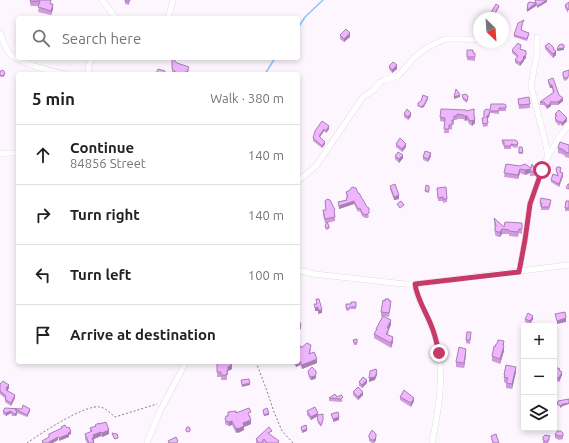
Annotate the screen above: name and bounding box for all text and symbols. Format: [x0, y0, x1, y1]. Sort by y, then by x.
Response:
north arrow [473, 12, 509, 48]
search box [16, 16, 300, 60]
icon: search [30, 27, 52, 49]
text: Search here [62, 30, 141, 47]
text: 5 min [32, 89, 75, 108]
text: Walk · 380 m [210, 91, 284, 105]
text: Continue [70, 139, 134, 156]
icon: ahead [32, 144, 54, 166]
text: 140 m [248, 148, 284, 162]
text: 84856 Street [70, 156, 146, 170]
route start [533, 161, 551, 179]
icon: right [32, 204, 54, 226]
text: Turn right [70, 206, 140, 223]
text: 140 m [248, 208, 284, 222]
icon: left [32, 264, 54, 286]
text: Turn left [70, 266, 131, 283]
text: 100 m [248, 268, 284, 282]
map controls [521, 323, 557, 431]
button: + [521, 323, 557, 359]
icon: arrive [32, 324, 54, 346]
text: Arrive at destination [70, 326, 216, 343]
route end [430, 344, 448, 362]
button: − [521, 359, 557, 395]
button: layers [521, 395, 557, 431]

